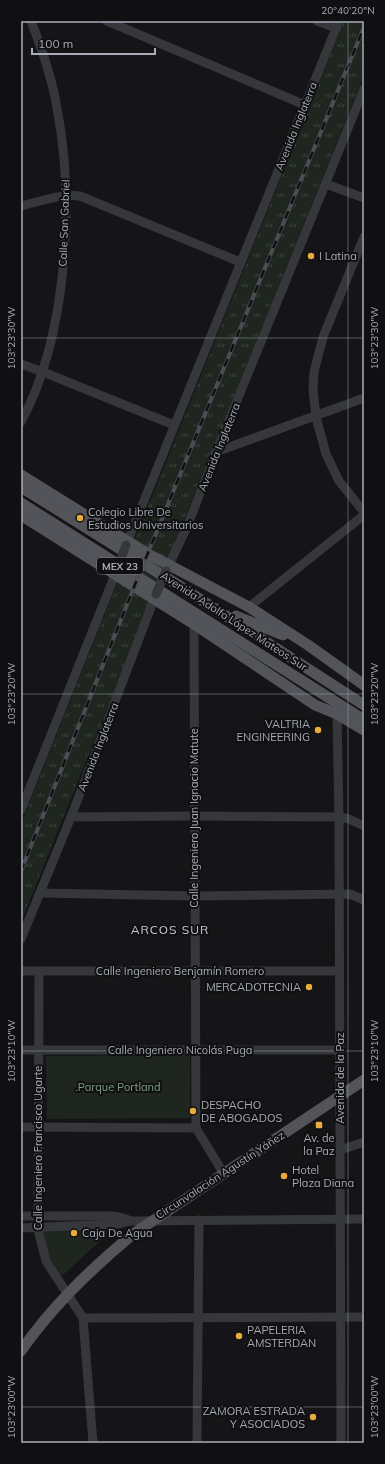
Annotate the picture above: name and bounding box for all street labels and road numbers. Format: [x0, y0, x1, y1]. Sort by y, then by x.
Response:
street label: Avenida Inglaterra [272, 80, 320, 172]
street label: Calle San Gabriel [55, 179, 73, 267]
street label: Avenida Inglaterra [195, 401, 243, 493]
road number: MEX 23 [97, 558, 143, 574]
street label: Avenida Adolfo López Mateos Sur [158, 568, 310, 674]
street label: Avenida Inglaterra [75, 701, 121, 793]
street label: Calle Ingeniero Juan Ignacio Matute [187, 728, 201, 908]
street label: Calle Ingeniero Benjamín Romero [96, 964, 264, 978]
street label: Avenida de la Paz [333, 1032, 347, 1124]
street label: Calle Ingeniero Nicolás Puga [108, 1043, 252, 1057]
street label: Calle Ingeniero Francisco Ugarte [31, 1066, 45, 1230]
street label: Circunvalación Agustín Yáñez [153, 1128, 287, 1222]

